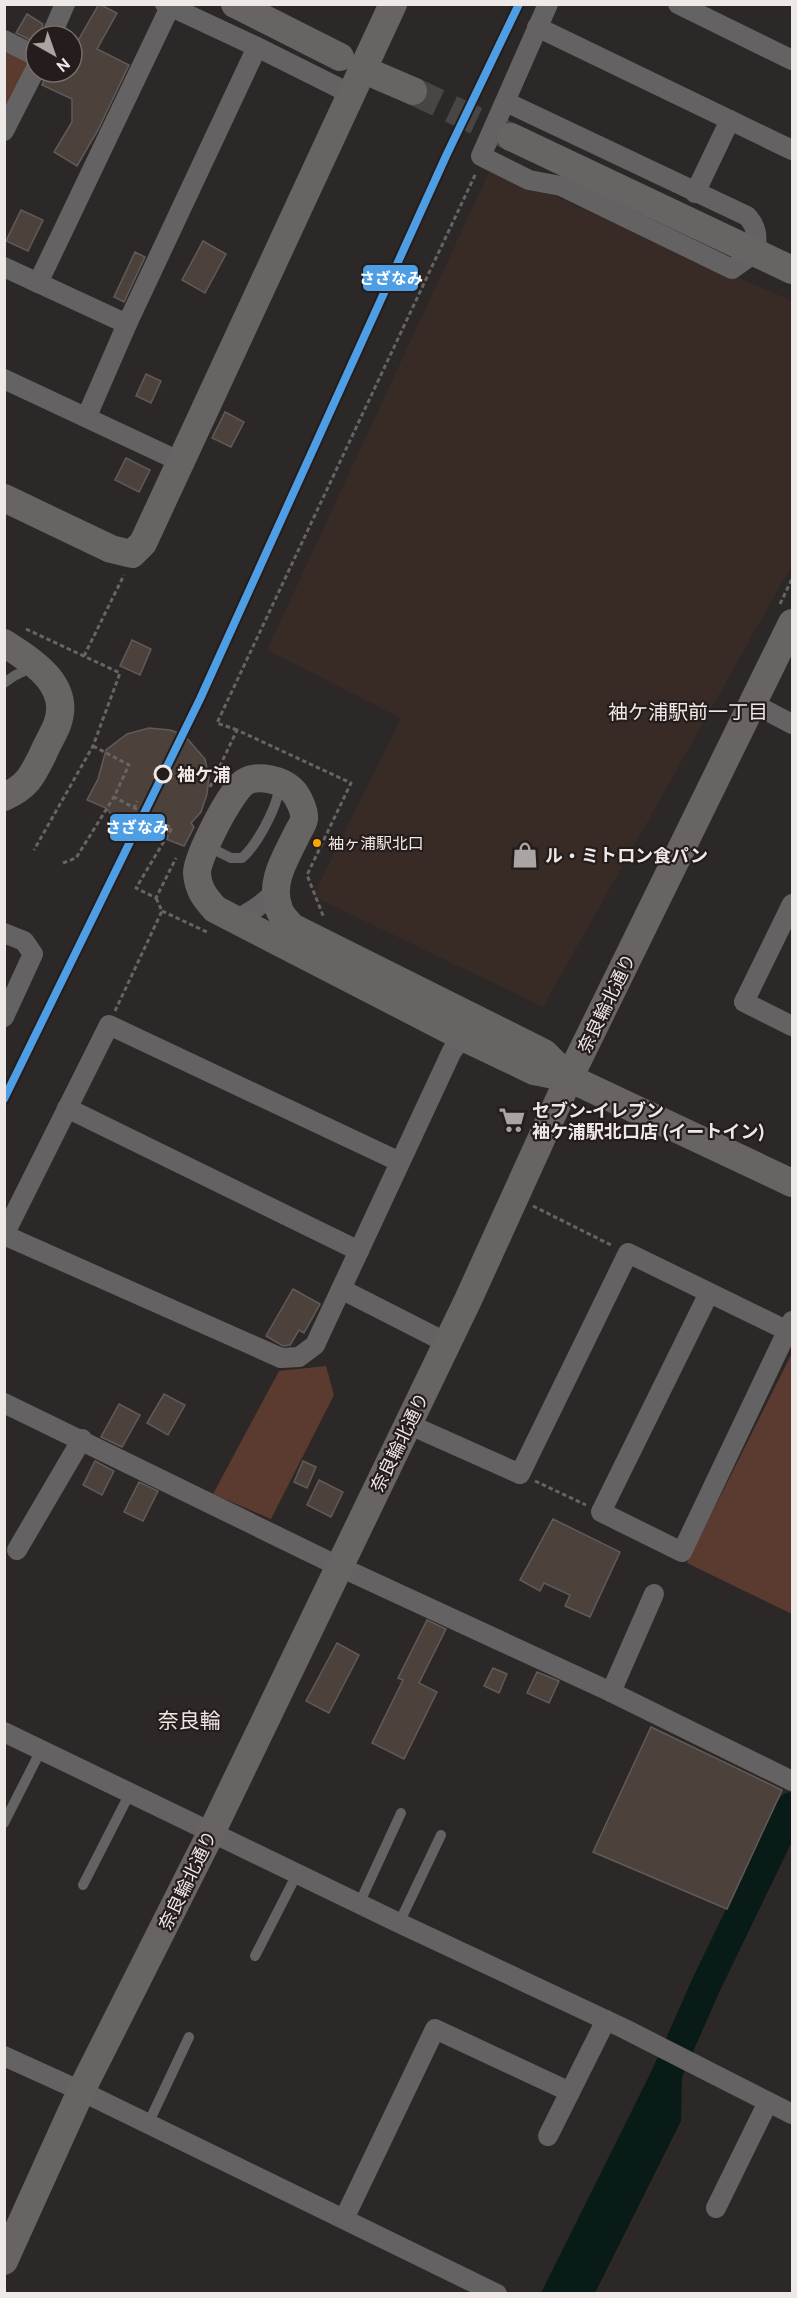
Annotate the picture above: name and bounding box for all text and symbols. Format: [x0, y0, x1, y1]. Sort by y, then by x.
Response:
north arrow [24, 24, 84, 84]
text: N [53, 55, 74, 76]
line badge: さざなみ [362, 264, 419, 292]
text: さざなみ [359, 269, 423, 287]
district label: 袖ケ浦駅前一丁目 [608, 700, 768, 723]
place label: 袖ケ浦 [177, 764, 231, 784]
marker: 袖ケ浦 [154, 765, 172, 783]
line badge: さざなみ [109, 813, 166, 842]
text: さざなみ [105, 818, 169, 836]
place label: 袖ヶ浦駅北口 [328, 834, 424, 852]
marker: 袖ヶ浦駅北口 [311, 837, 323, 849]
shop icon: ル・ミトロン食パン [510, 840, 540, 870]
place label: ル・ミトロン食パン [545, 845, 708, 865]
street label: 奈良輪北通り [573, 950, 639, 1056]
place label: セブン-イレブン 袖ケ浦駅北口店 (イートイン) [532, 1100, 765, 1142]
supermarket icon: セブン-イレブン 袖ケ浦駅北口店 (イートイン) [497, 1105, 527, 1135]
street label: 奈良輪北通り [366, 1389, 432, 1495]
district label: 奈良輪 [158, 1708, 221, 1732]
street label: 奈良輪北通り [154, 1827, 220, 1933]

